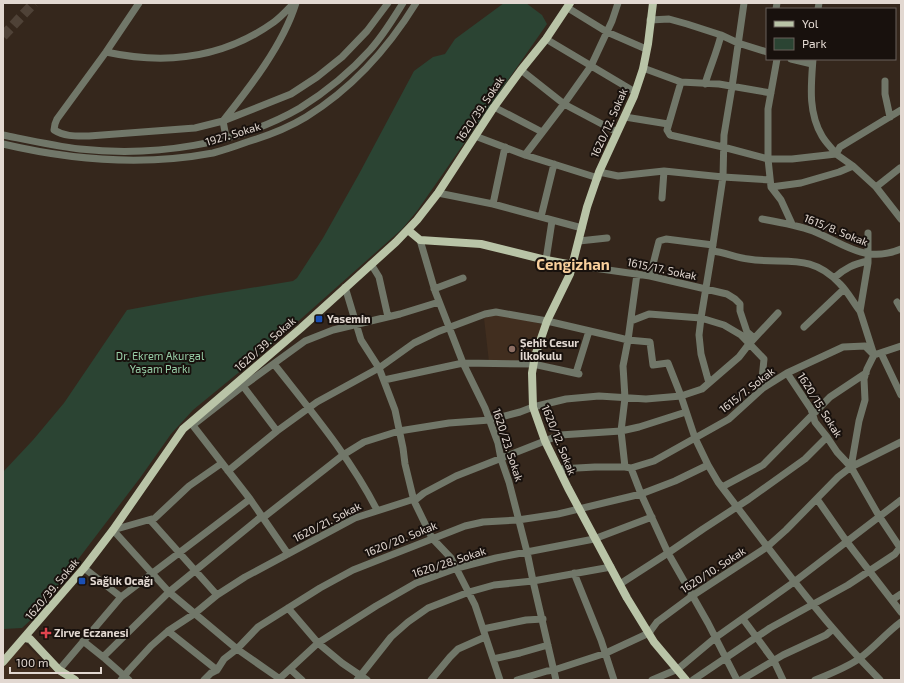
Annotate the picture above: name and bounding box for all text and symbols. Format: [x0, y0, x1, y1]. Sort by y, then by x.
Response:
legend [766, 8, 896, 60]
text: Yol [802, 16, 819, 30]
text: Park [802, 36, 827, 50]
street label: 1620/39. Sokak [453, 73, 507, 144]
street label: 1620/12. Sokak [587, 86, 630, 159]
street label: 1927. Sokak [204, 119, 262, 148]
street label: 1615/8. Sokak [802, 211, 870, 248]
district label: Cengizhan [536, 255, 610, 273]
street label: 1615/17. Sokak [626, 255, 698, 282]
place label: Yasemin [327, 312, 371, 325]
street label: 1620/39. Sokak [232, 313, 298, 374]
marker: Yasemin [314, 314, 324, 324]
place label: Şehit Cesur İlkokulu [520, 336, 579, 362]
marker: Şehit Cesur İlkokulu [507, 344, 517, 354]
park label: Dr. Ekrem Akurgal Yaşam Parkı [116, 349, 205, 376]
street label: 1615/7. Sokak [717, 364, 777, 415]
street label: 1620/15. Sokak [795, 370, 846, 440]
street label: 1620/12. Sokak [540, 403, 580, 477]
street label: 1620/23. Sokak [491, 407, 527, 483]
street label: 1620/21. Sokak [291, 499, 363, 544]
street label: 1620/20. Sokak [363, 518, 439, 559]
street label: 1620/28. Sokak [410, 543, 488, 580]
street label: 1620/10. Sokak [678, 544, 748, 595]
street label: 1620/39. Sokak [22, 555, 81, 622]
place label: Sağlık Ocağı [90, 574, 153, 587]
marker: Sağlık Ocağı [77, 576, 87, 586]
place label: Zirve Eczanesi [54, 626, 129, 639]
marker: Zirve Eczanesi [41, 628, 51, 638]
scale bar [10, 649, 101, 675]
text: 100 m [16, 655, 48, 669]

